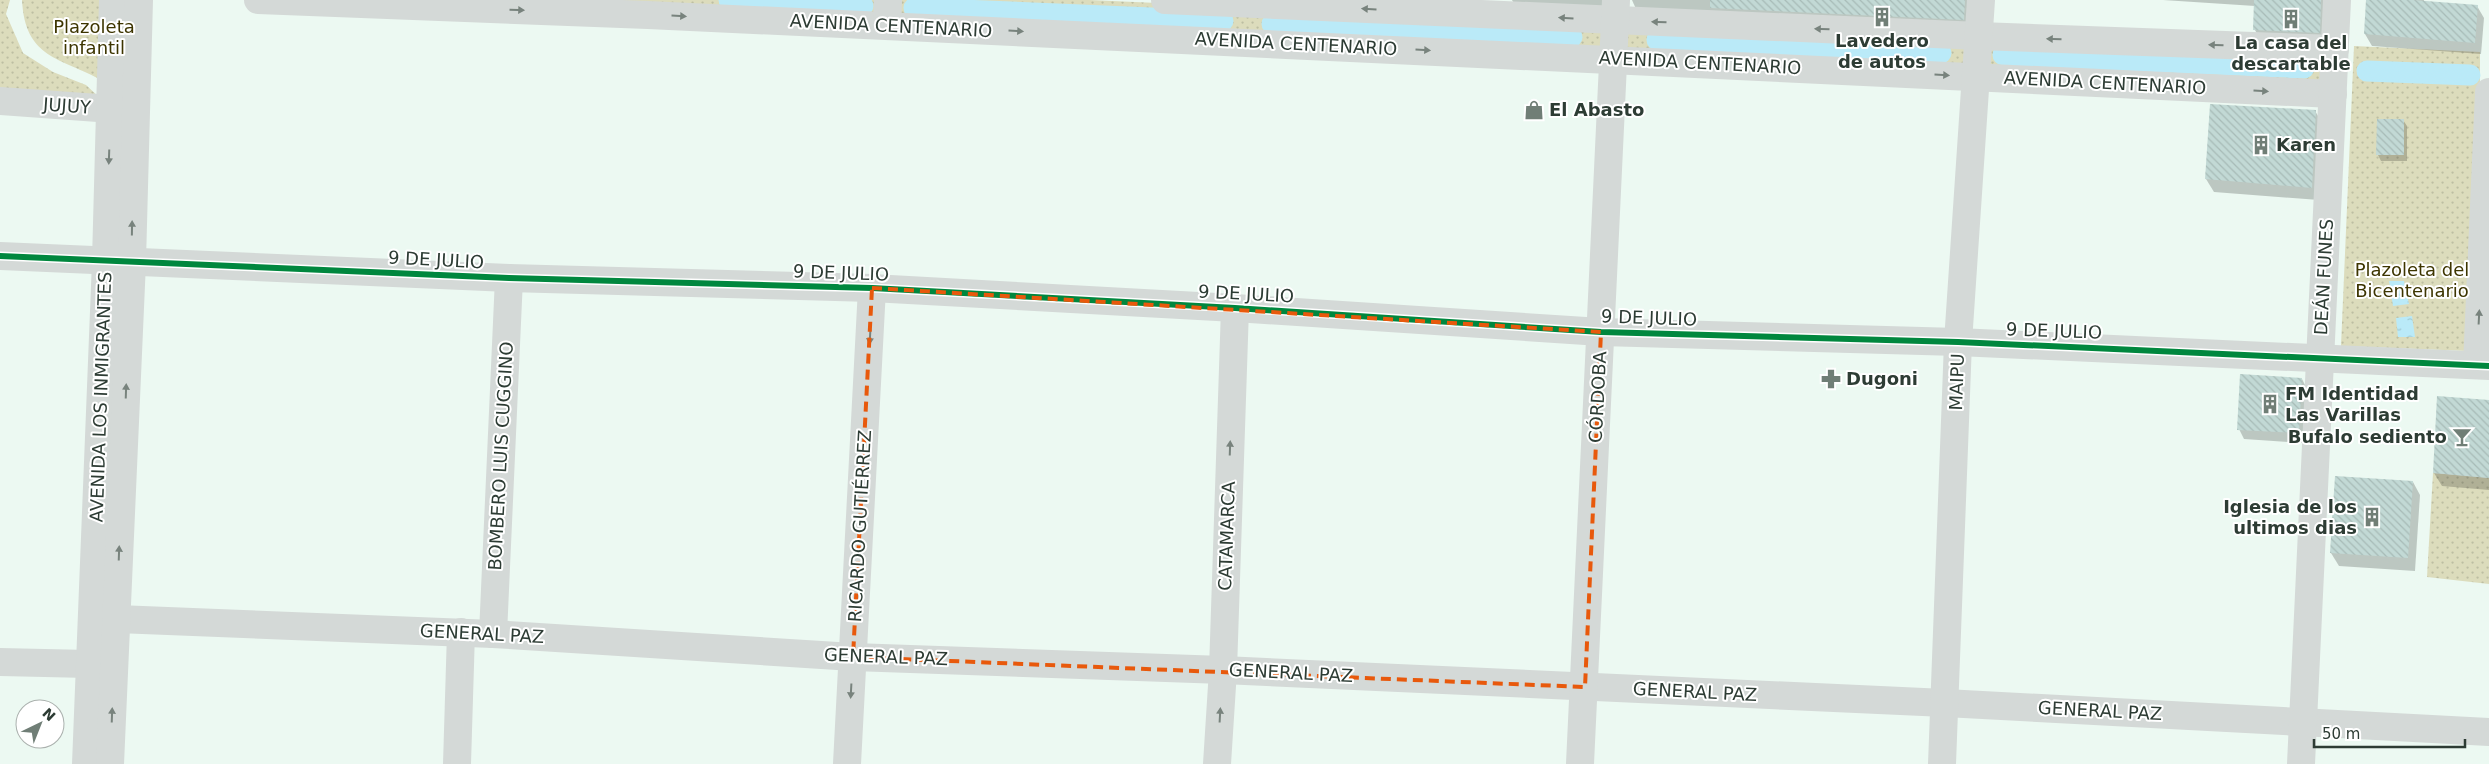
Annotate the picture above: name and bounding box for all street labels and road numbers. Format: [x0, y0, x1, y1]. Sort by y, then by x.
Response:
street label: AVENIDA CENTENARIO [789, 10, 993, 41]
street label: AVENIDA CENTENARIO [1194, 28, 1398, 59]
street label: AVENIDA CENTENARIO [1598, 47, 1802, 78]
street label: AVENIDA CENTENARIO [2003, 67, 2207, 98]
street label: JUJUY [41, 93, 93, 118]
street label: DEÁN FUNES [2310, 218, 2337, 336]
street label: 9 DE JULIO [387, 246, 485, 273]
street label: 9 DE JULIO [793, 260, 889, 285]
street label: AVENIDA LOS INMIGRANTES [86, 271, 115, 523]
street label: 9 DE JULIO [1197, 280, 1295, 307]
street label: 9 DE JULIO [1601, 305, 1697, 330]
street label: 9 DE JULIO [2006, 318, 2102, 343]
street label: BOMBERO LUIS CUGGINO [484, 341, 517, 571]
street label: CÓRDOBA [1585, 350, 1610, 443]
street label: MAIPU [1945, 353, 1968, 411]
street label: RICARDO GUTIÉRREZ [844, 429, 875, 623]
street label: CATAMARCA [1214, 480, 1239, 591]
street label: GENERAL PAZ [419, 620, 545, 647]
street label: GENERAL PAZ [824, 644, 949, 669]
street label: GENERAL PAZ [1228, 659, 1354, 686]
street label: GENERAL PAZ [1632, 678, 1758, 705]
street label: GENERAL PAZ [2037, 697, 2163, 724]

